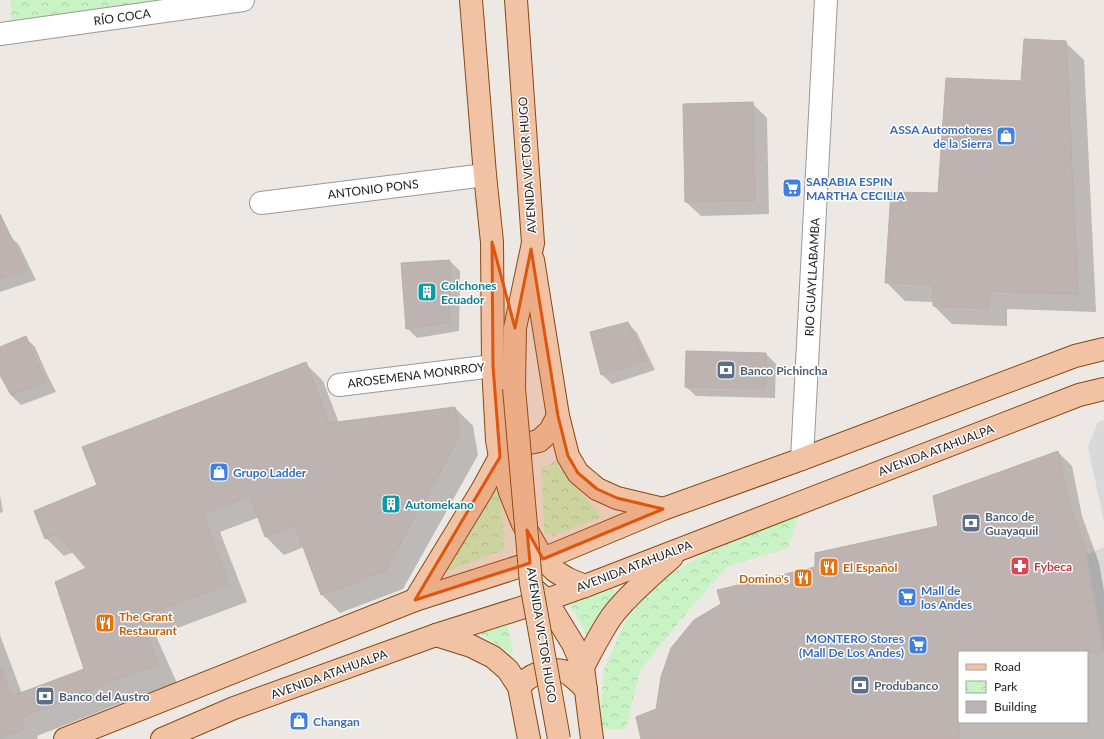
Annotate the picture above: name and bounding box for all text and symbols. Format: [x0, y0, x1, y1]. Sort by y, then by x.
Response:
street label: RÍO COCA [93, 5, 152, 28]
street label: AVENIDA VICTOR HUGO [515, 96, 539, 234]
place label: ASSA Automotores de la Sierra [889, 122, 992, 151]
shop icon: ASSA Automotores de la Sierra [995, 125, 1017, 147]
place label: SARABIA ESPIN MARTHA CECILIA [806, 174, 905, 203]
street label: ANTONIO PONS [327, 176, 419, 202]
supermarket icon: SARABIA ESPIN MARTHA CECILIA [781, 177, 803, 199]
street label: RIO GUAYLLABAMBA [801, 216, 823, 337]
place label: Colchones Ecuador [441, 278, 497, 307]
building icon: Colchones Ecuador [416, 281, 438, 303]
street label: AROSEMENA MONRROY [347, 359, 486, 391]
bank icon: Banco Pichincha [715, 359, 737, 381]
place label: Banco Pichincha [740, 363, 828, 378]
street label: AVENIDA ATAHUALPA [876, 421, 997, 479]
shop icon: Grupo Ladder [208, 461, 230, 483]
place label: Grupo Ladder [233, 465, 307, 480]
building icon: Automekano [380, 493, 402, 515]
place label: Automekano [404, 497, 474, 512]
place label: Banco de Guayaquil [985, 509, 1038, 538]
bank icon: Banco de Guayaquil [960, 512, 982, 534]
street label: AVENIDA ATAHUALPA [574, 537, 695, 595]
pharmacy icon: Fybeca [1009, 555, 1031, 577]
restaurant icon: El Español [818, 556, 840, 578]
place label: Fybeca [1034, 559, 1072, 574]
place label: El Español [843, 560, 897, 575]
street label: AVENIDA VICTOR HUGO [524, 566, 560, 704]
restaurant icon: Domino's [792, 567, 814, 589]
place label: Domino's [739, 571, 789, 586]
place label: Mall de los Andes [921, 583, 972, 612]
supermarket icon: Mall de los Andes [896, 586, 918, 608]
place label: The Grant Restaurant [119, 609, 177, 638]
restaurant icon: The Grant Restaurant [94, 612, 116, 634]
place label: MONTERO Stores (Mall De Los Andes) [799, 631, 904, 660]
supermarket icon: MONTERO Stores (Mall De Los Andes) [907, 634, 929, 656]
street label: AVENIDA ATAHUALPA [269, 646, 390, 702]
legend [958, 651, 1088, 723]
text: Road [994, 659, 1021, 674]
bank icon: Produbanco [849, 674, 871, 696]
place label: Produbanco [874, 678, 938, 693]
text: Park [994, 679, 1018, 694]
bank icon: Banco del Austro [34, 685, 56, 707]
place label: Banco del Austro [59, 689, 150, 704]
text: Building [994, 699, 1037, 714]
shop icon: Changan [288, 710, 310, 732]
place label: Changan [313, 714, 360, 729]

